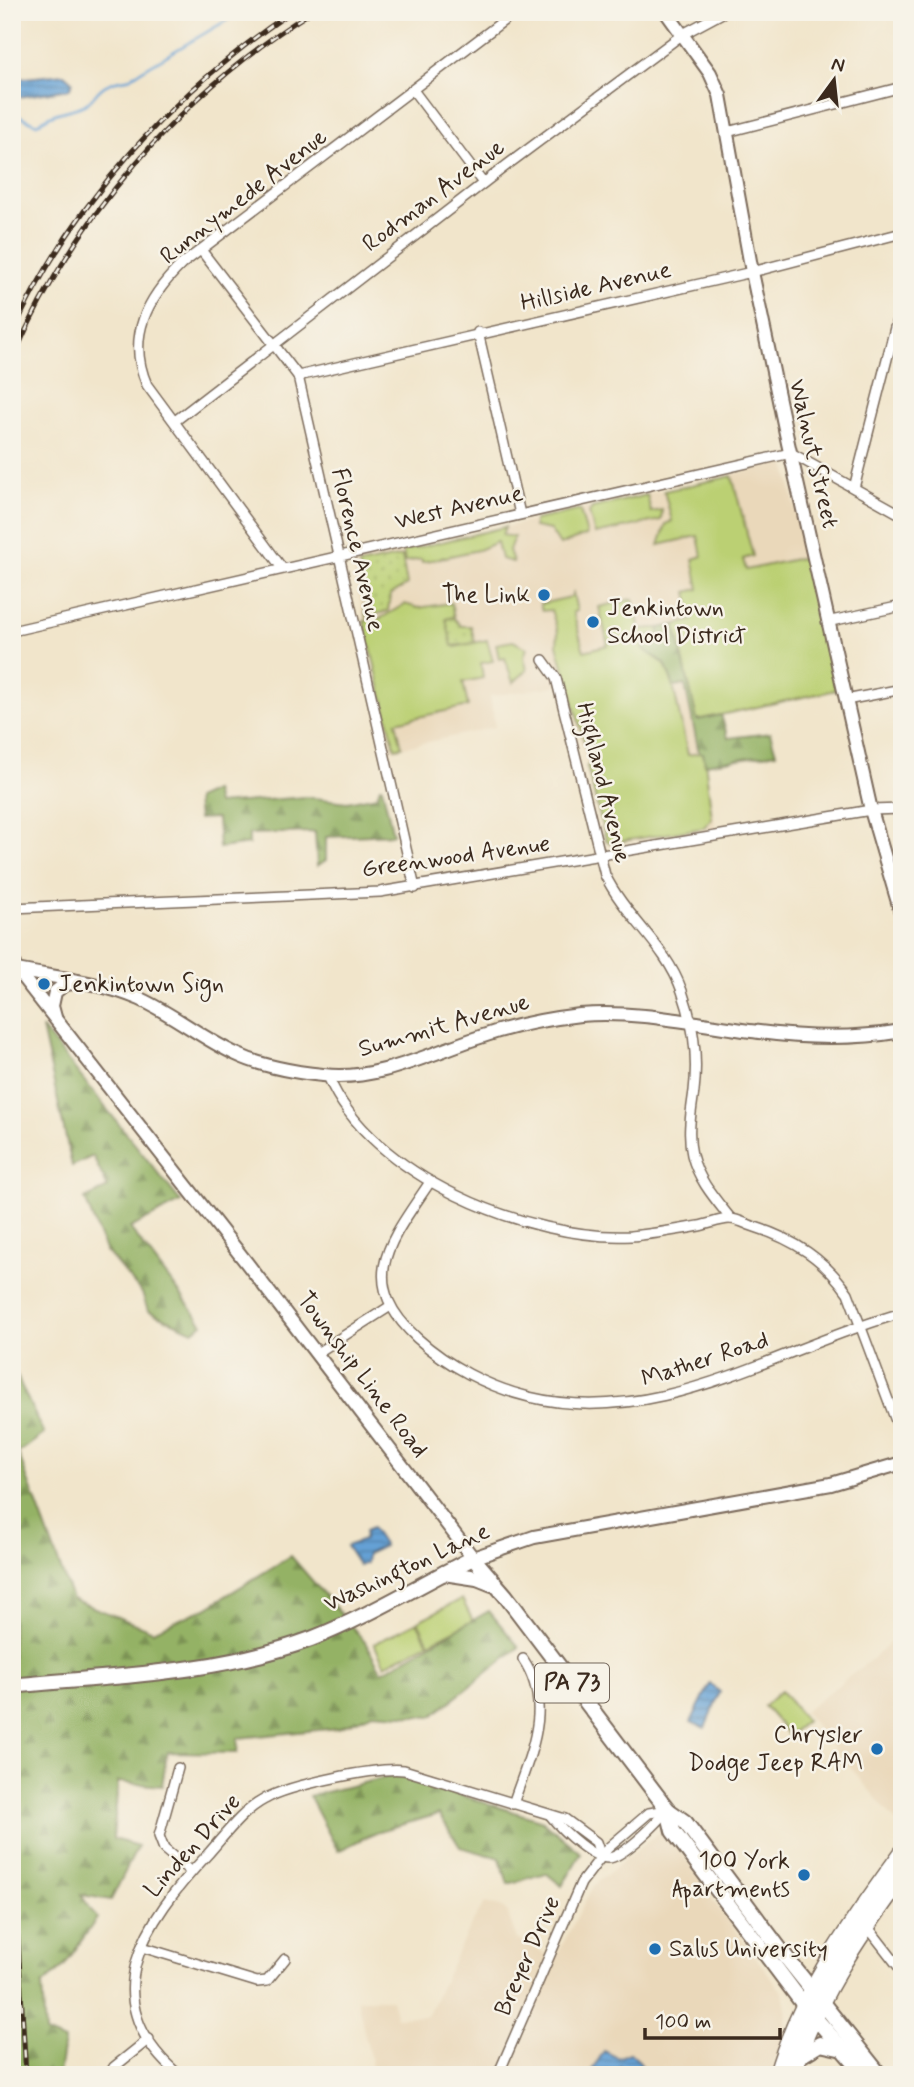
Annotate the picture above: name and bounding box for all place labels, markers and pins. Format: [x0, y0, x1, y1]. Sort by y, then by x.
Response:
place label: The Link [442, 580, 530, 611]
marker: The Link [536, 587, 552, 603]
place label: Jenkintown School District [607, 593, 746, 652]
marker: Jenkintown School District [585, 614, 601, 630]
place label: Jenkintown Sign [58, 969, 224, 1002]
marker: Jenkintown Sign [36, 976, 52, 992]
place label: Chrysler Dodge Jeep RAM [688, 1720, 863, 1781]
marker: Chrysler Dodge Jeep RAM [869, 1741, 885, 1757]
place label: 100 York Apartments [672, 1846, 790, 1908]
marker: 100 York Apartments [796, 1867, 812, 1883]
place label: Salus University [669, 1934, 828, 1965]
marker: Salus University [647, 1941, 663, 1957]

